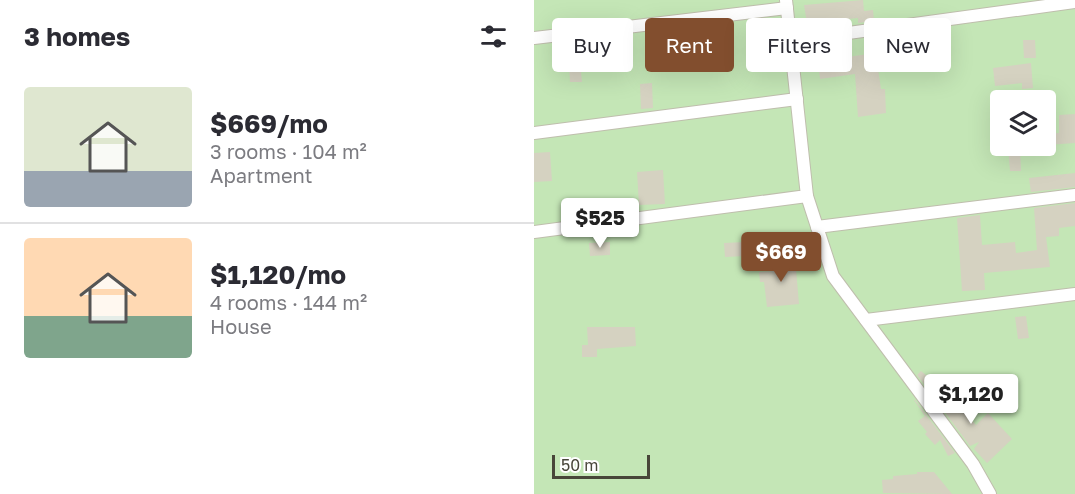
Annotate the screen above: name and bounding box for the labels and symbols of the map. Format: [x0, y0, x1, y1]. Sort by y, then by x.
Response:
pin: $525 [564, 198, 636, 249]
pin: $669 [745, 232, 817, 283]
pin: $1,120 [922, 374, 1020, 425]
scale bar [552, 452, 650, 480]

